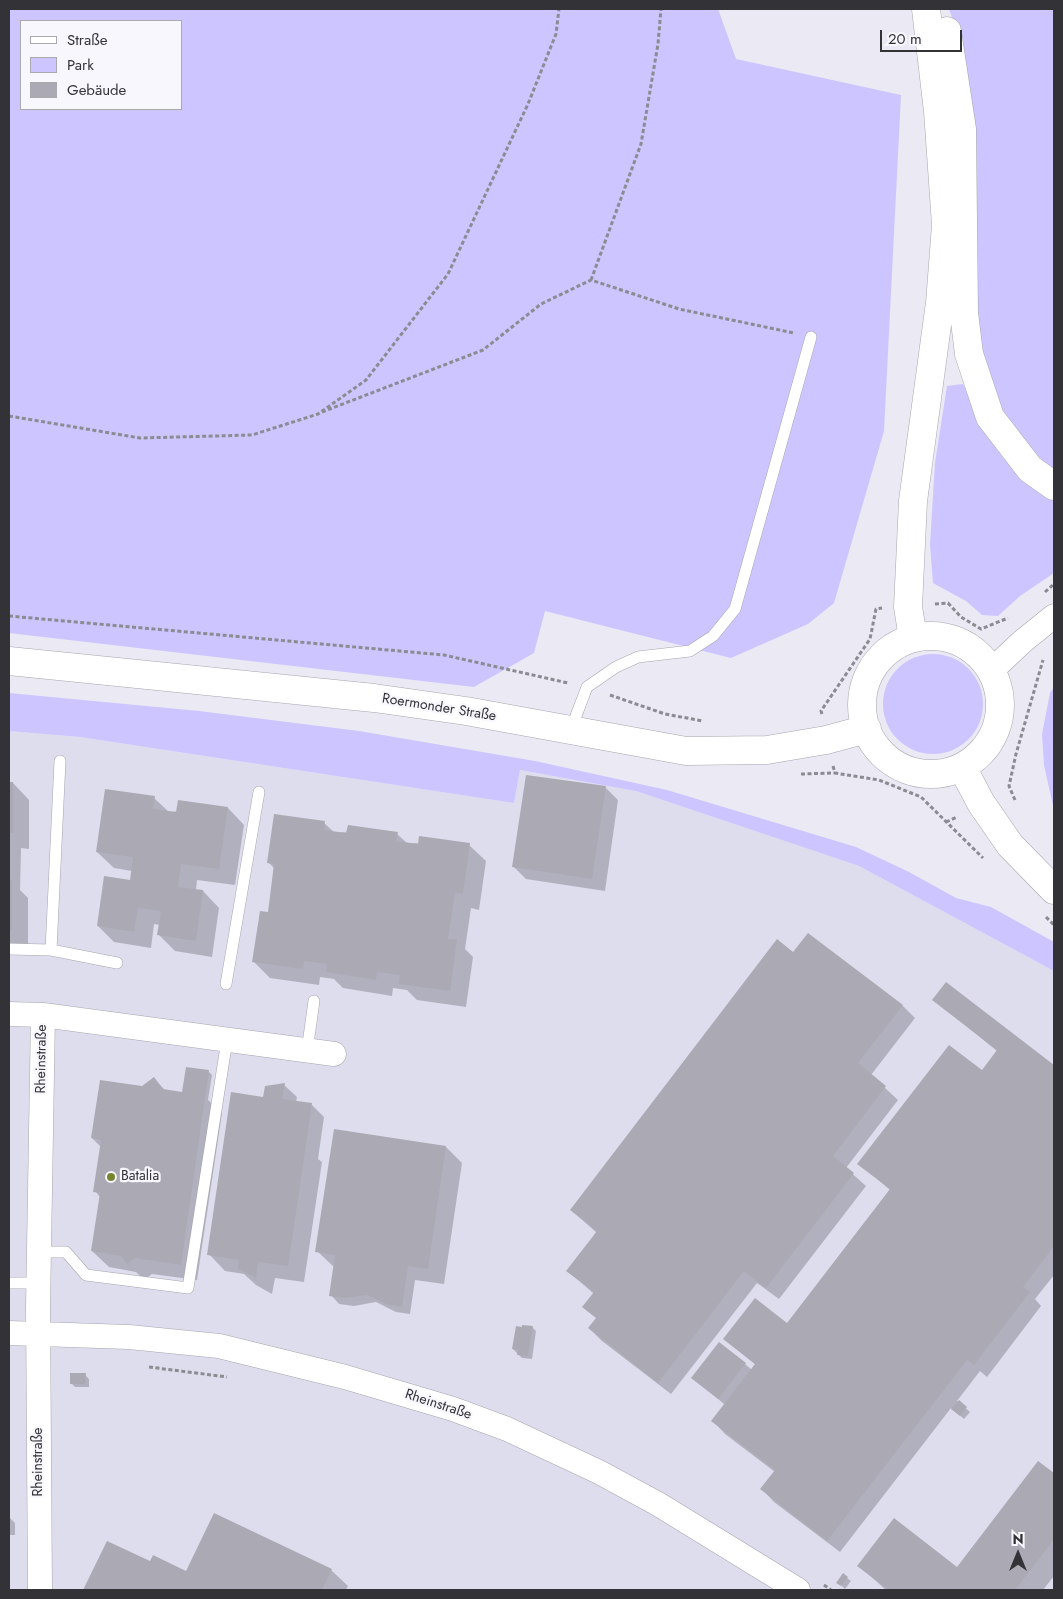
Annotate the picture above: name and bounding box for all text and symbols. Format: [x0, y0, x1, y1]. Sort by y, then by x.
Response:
legend [20, 20, 182, 110]
scale bar [883, 20, 966, 52]
text: 20 m [888, 28, 922, 50]
text: Straße [67, 29, 107, 51]
text: Park [67, 54, 94, 76]
text: Gebäude [67, 79, 126, 101]
street label: Roermonder Straße [381, 691, 497, 725]
street label: Rheinstraße [33, 1024, 51, 1094]
place label: Batalia [121, 1169, 159, 1185]
marker: Batalia [105, 1171, 117, 1183]
street label: Rheinstraße [403, 1386, 473, 1424]
street label: Rheinstraße [31, 1427, 47, 1497]
north arrow [993, 1529, 1043, 1579]
text: N [1012, 1529, 1024, 1549]

